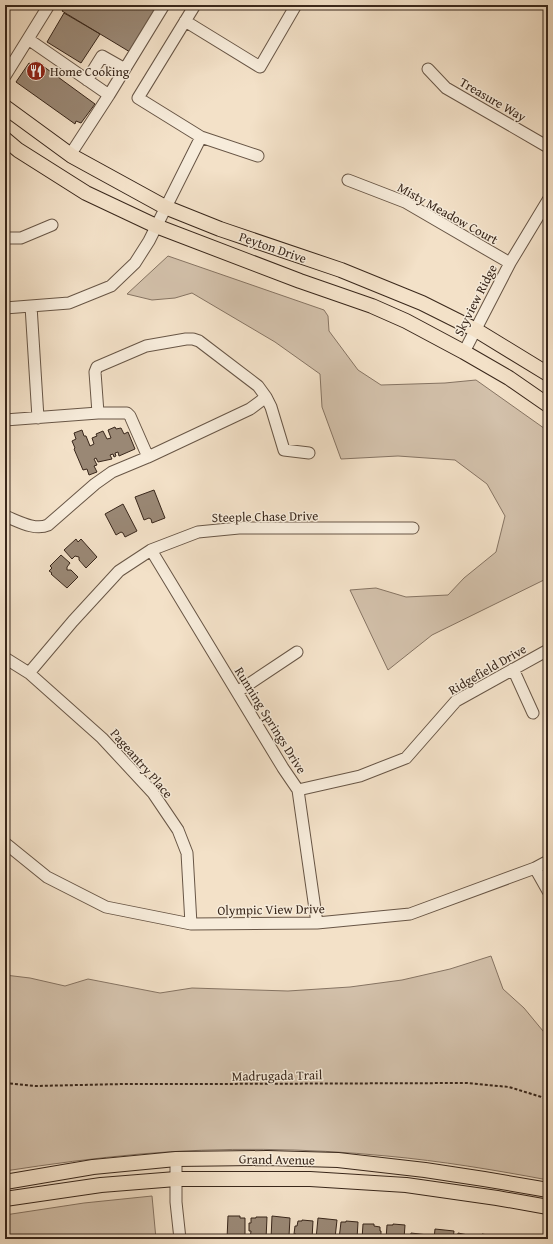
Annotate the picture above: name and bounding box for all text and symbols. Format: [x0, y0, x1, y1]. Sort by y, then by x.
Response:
restaurant icon: Home Cooking [25, 60, 47, 82]
place label: Home Cooking [50, 62, 130, 81]
street label: Treasure Way [456, 73, 530, 126]
street label: Misty Meadow Court [394, 178, 502, 249]
street label: Peyton Drive [237, 227, 309, 268]
street label: Skyview Ridge [449, 261, 502, 339]
street label: Steeple Chase Drive [212, 506, 318, 527]
street label: Ridgefield Drive [445, 639, 530, 699]
street label: Running Springs Drive [230, 663, 311, 777]
street label: Pageantry Place [106, 724, 177, 802]
street label: Olympic View Drive [217, 899, 325, 920]
street label: Madrugada Trail [232, 1065, 323, 1086]
street label: Grand Avenue [239, 1149, 315, 1170]

